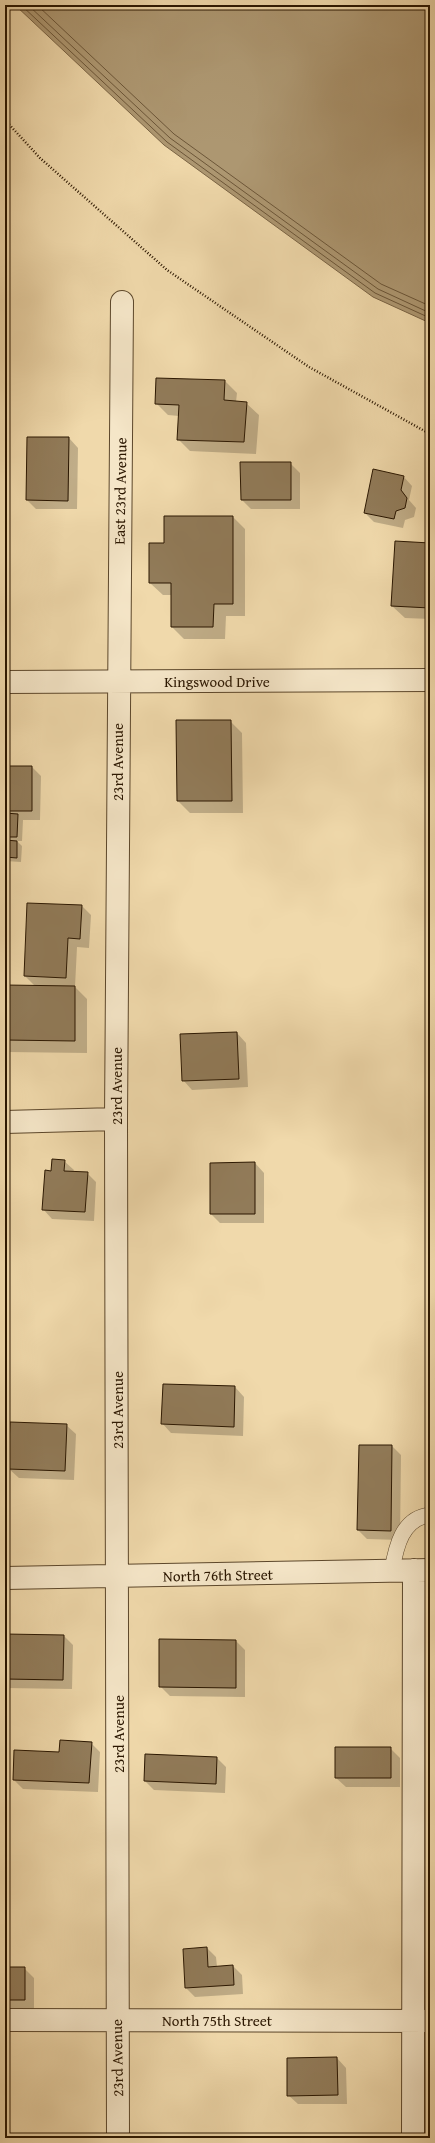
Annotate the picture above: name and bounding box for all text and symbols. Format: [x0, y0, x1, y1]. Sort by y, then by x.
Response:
street label: East 23rd Avenue [109, 437, 131, 545]
street label: Kingswood Drive [164, 671, 270, 692]
street label: 23rd Avenue [107, 723, 128, 801]
street label: 23rd Avenue [106, 1047, 127, 1125]
street label: 23rd Avenue [107, 1371, 128, 1449]
street label: North 76th Street [163, 1564, 274, 1586]
street label: 23rd Avenue [108, 1695, 129, 1773]
street label: North 75th Street [162, 2010, 273, 2031]
street label: 23rd Avenue [106, 2019, 128, 2097]

